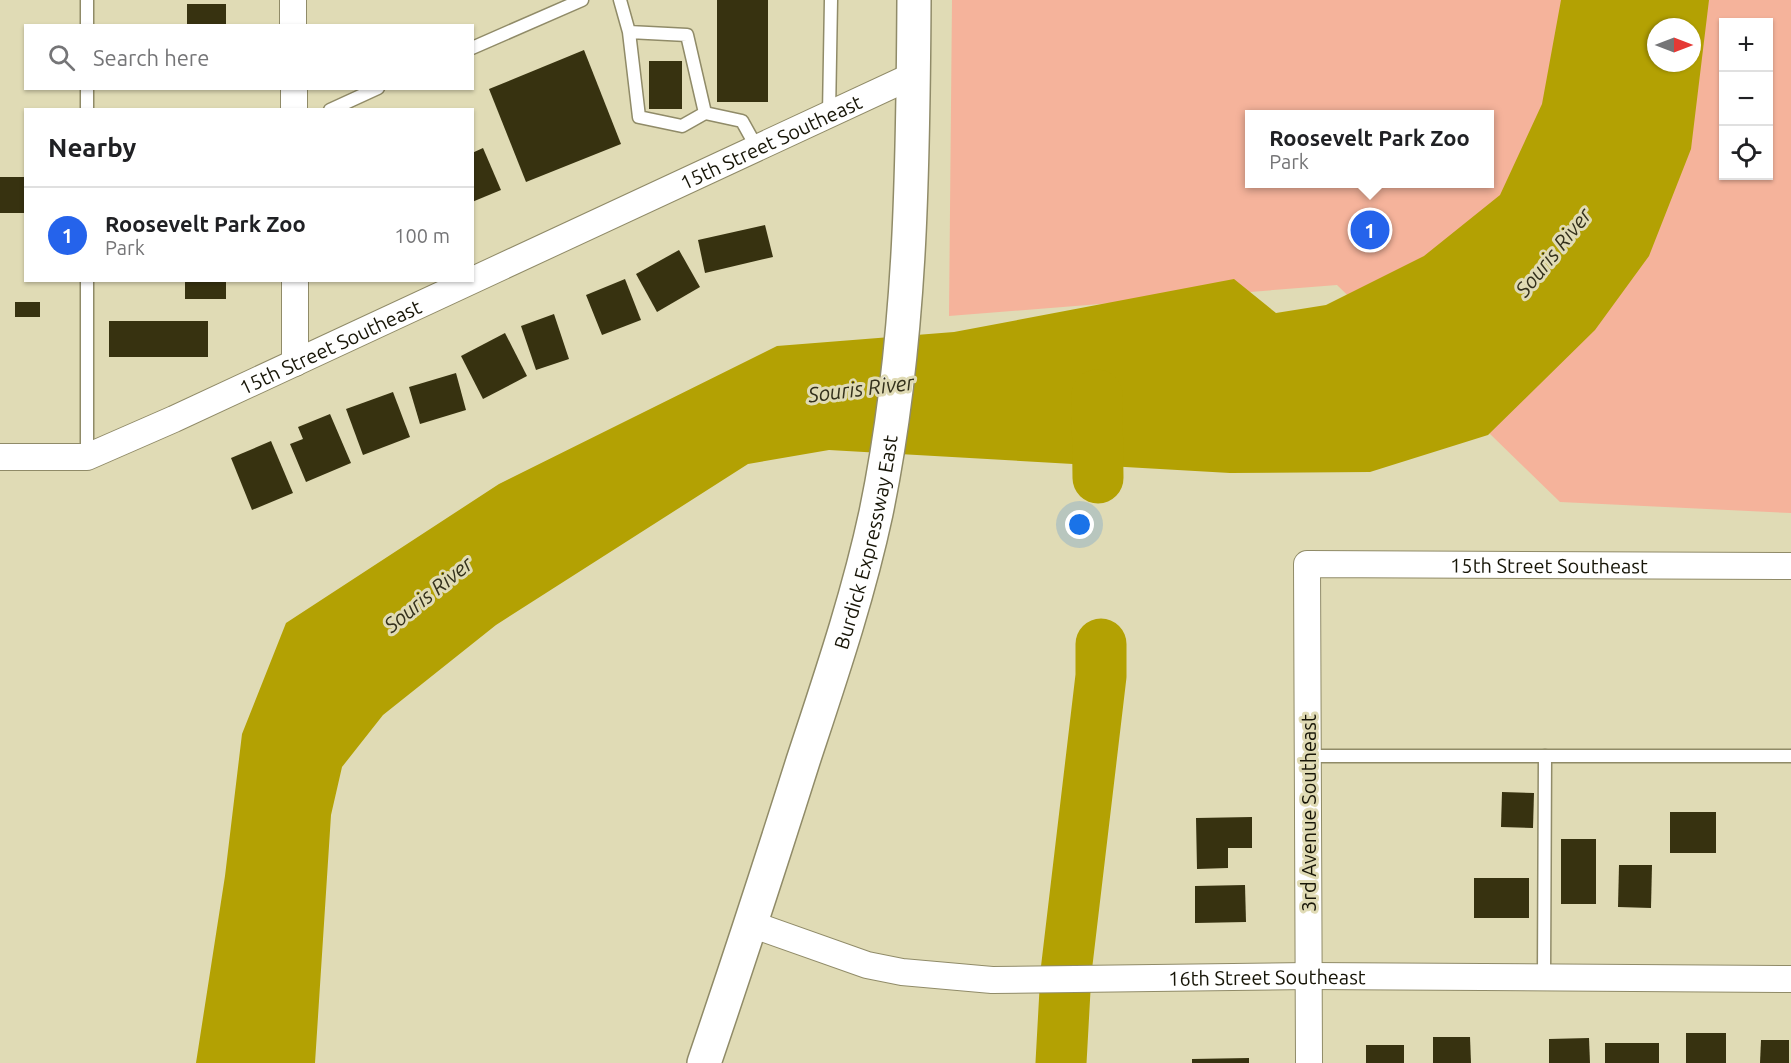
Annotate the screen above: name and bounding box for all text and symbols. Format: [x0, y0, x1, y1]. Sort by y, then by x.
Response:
north arrow [1647, 18, 1701, 72]
map controls [1719, 18, 1773, 180]
button: + [1719, 18, 1773, 72]
search box [24, 24, 474, 90]
icon: search [45, 41, 78, 74]
text: Search here [93, 45, 209, 70]
button: − [1719, 72, 1773, 126]
street label: 15th Street Southeast [676, 89, 865, 194]
popup [1245, 110, 1494, 188]
text: Roosevelt Park Zoo [1269, 125, 1470, 150]
button: locate [1719, 126, 1773, 180]
text: Nearby [48, 133, 136, 162]
text: Park [1269, 150, 1309, 173]
water label: Souris River [1509, 202, 1597, 302]
pin: 1 [1350, 208, 1390, 252]
text: Roosevelt Park Zoo [105, 211, 306, 236]
text: 1 [62, 224, 73, 247]
text: 100 m [394, 224, 450, 247]
text: Park [105, 236, 145, 259]
street label: 15th Street Southeast [236, 294, 425, 399]
water label: Souris River [806, 369, 916, 407]
street label: Burdick Expressway East [829, 433, 901, 652]
your location [1065, 510, 1094, 539]
water label: Souris River [378, 550, 478, 638]
street label: 15th Street Southeast [1450, 553, 1648, 577]
street label: 3rd Avenue Southeast [1297, 714, 1320, 912]
street label: 16th Street Southeast [1168, 964, 1366, 989]

